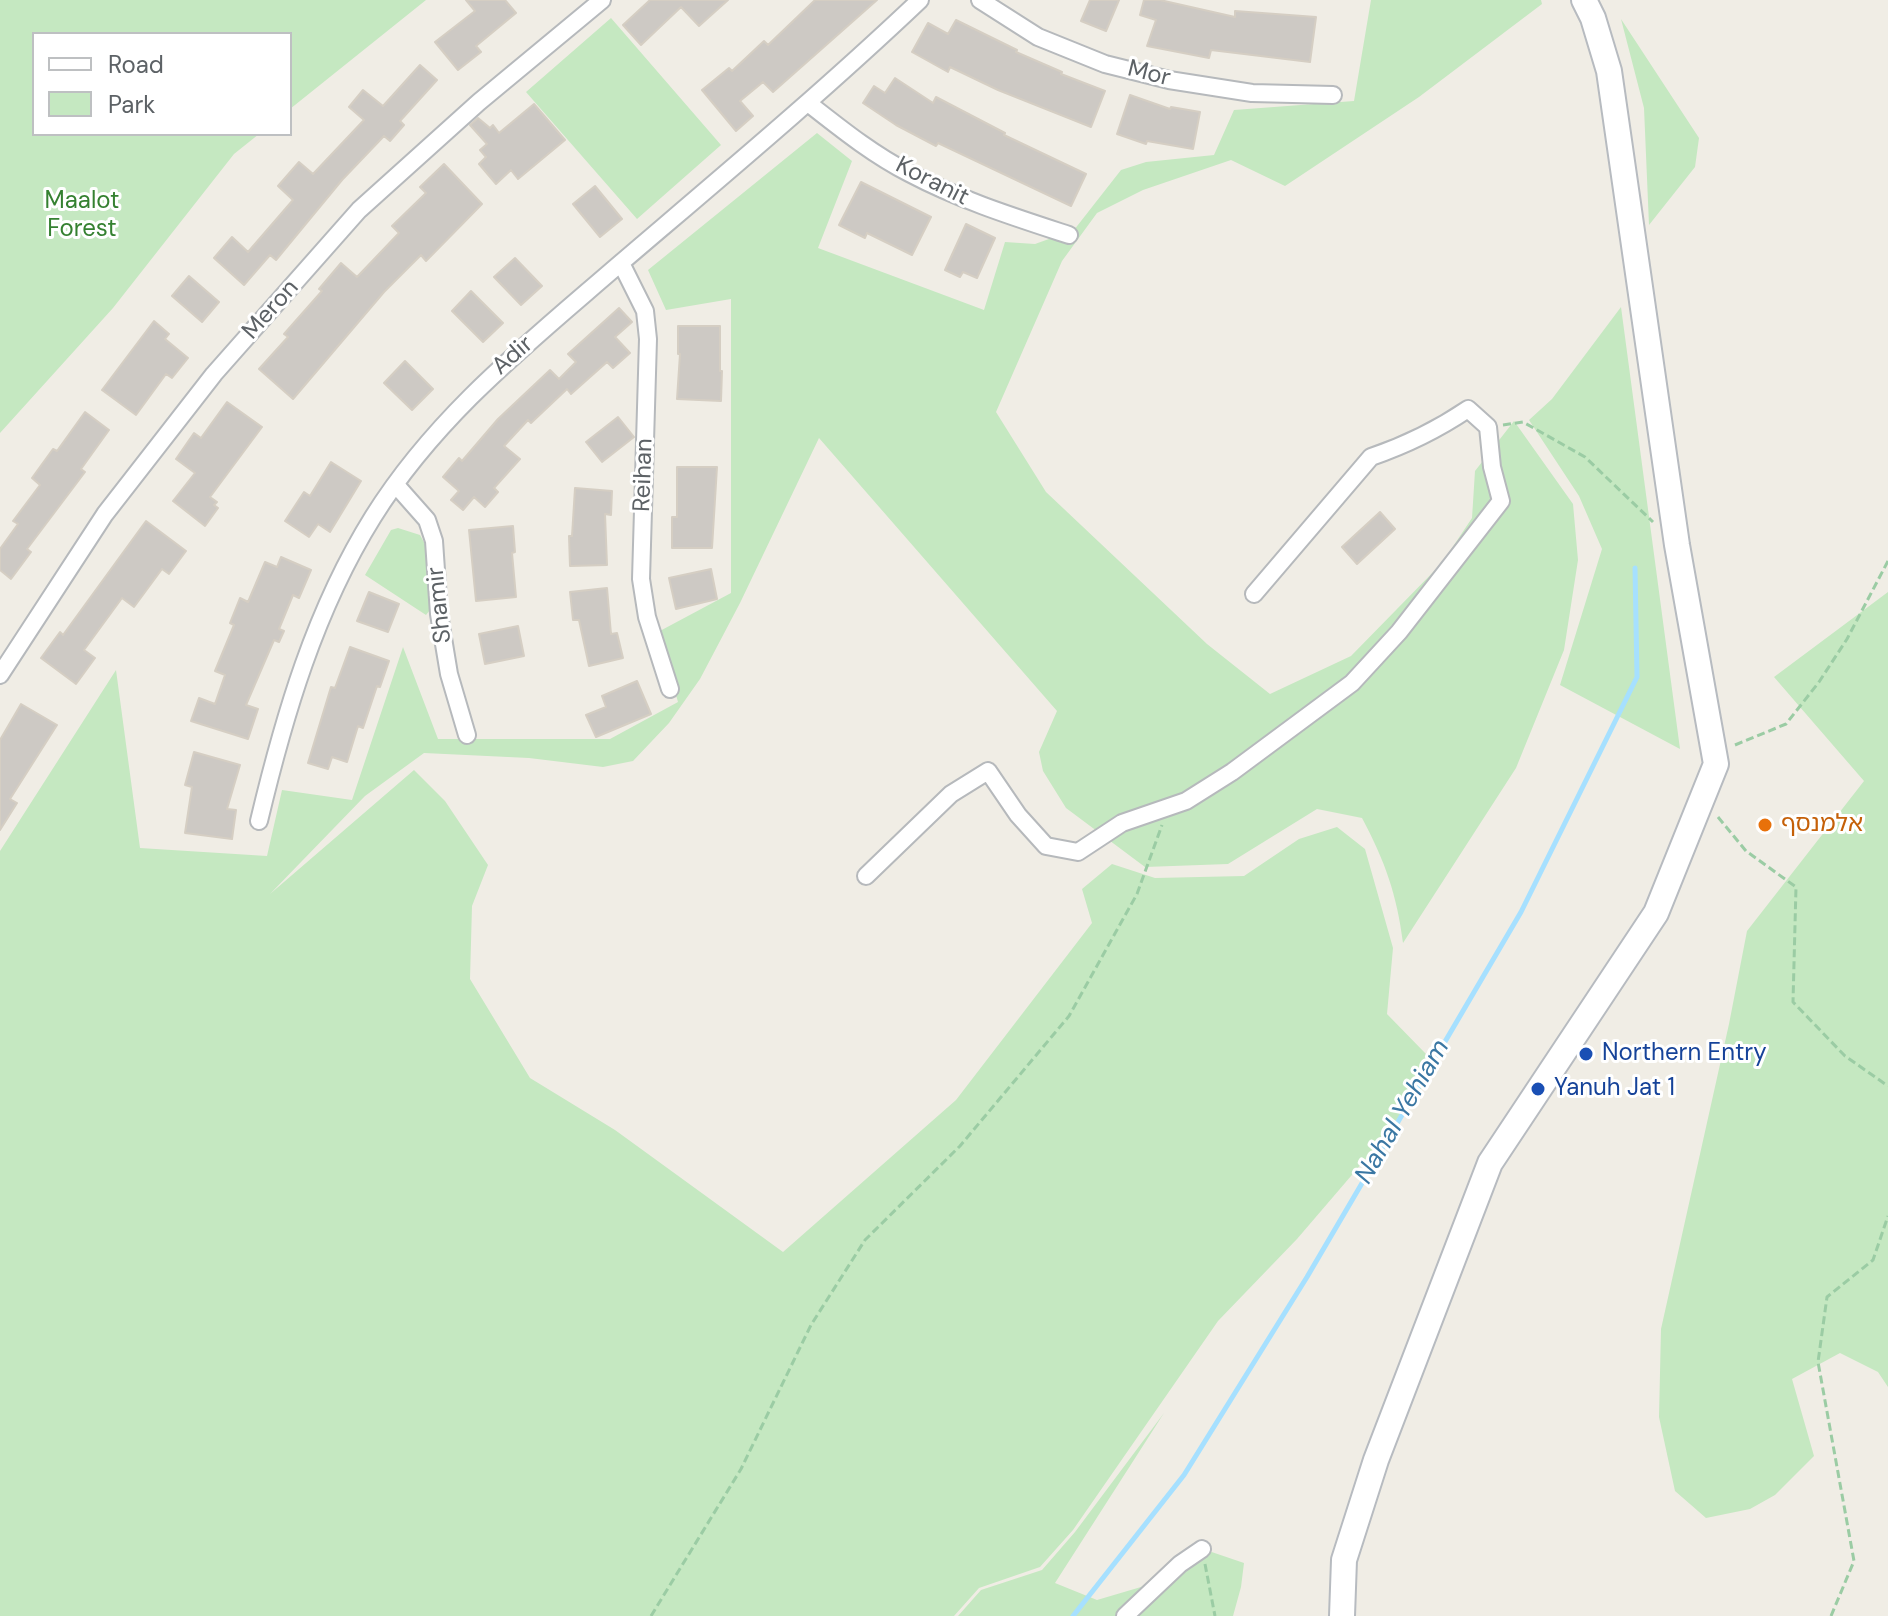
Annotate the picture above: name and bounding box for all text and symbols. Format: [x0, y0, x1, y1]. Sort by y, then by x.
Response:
legend [32, 32, 292, 136]
text: Road [108, 49, 164, 80]
street label: Mor [1125, 55, 1173, 93]
text: Park [108, 89, 155, 120]
street label: Koranit [891, 151, 973, 213]
park label: Maalot Forest [45, 188, 119, 244]
street label: Meron [237, 274, 305, 346]
street label: Adir [487, 330, 539, 382]
street label: Reihan [628, 438, 660, 512]
street label: Shamir [422, 565, 458, 645]
place label: אלמנסף [1781, 811, 1863, 839]
marker: אלמנסף [1756, 816, 1774, 834]
water label: Nahal Yehiam [1349, 1034, 1457, 1190]
place label: Northern Entry [1602, 1040, 1767, 1068]
marker: Northern Entry [1577, 1045, 1595, 1063]
place label: Yanuh Jat 1 [1554, 1075, 1675, 1103]
marker: Yanuh Jat 1 [1529, 1080, 1547, 1098]

